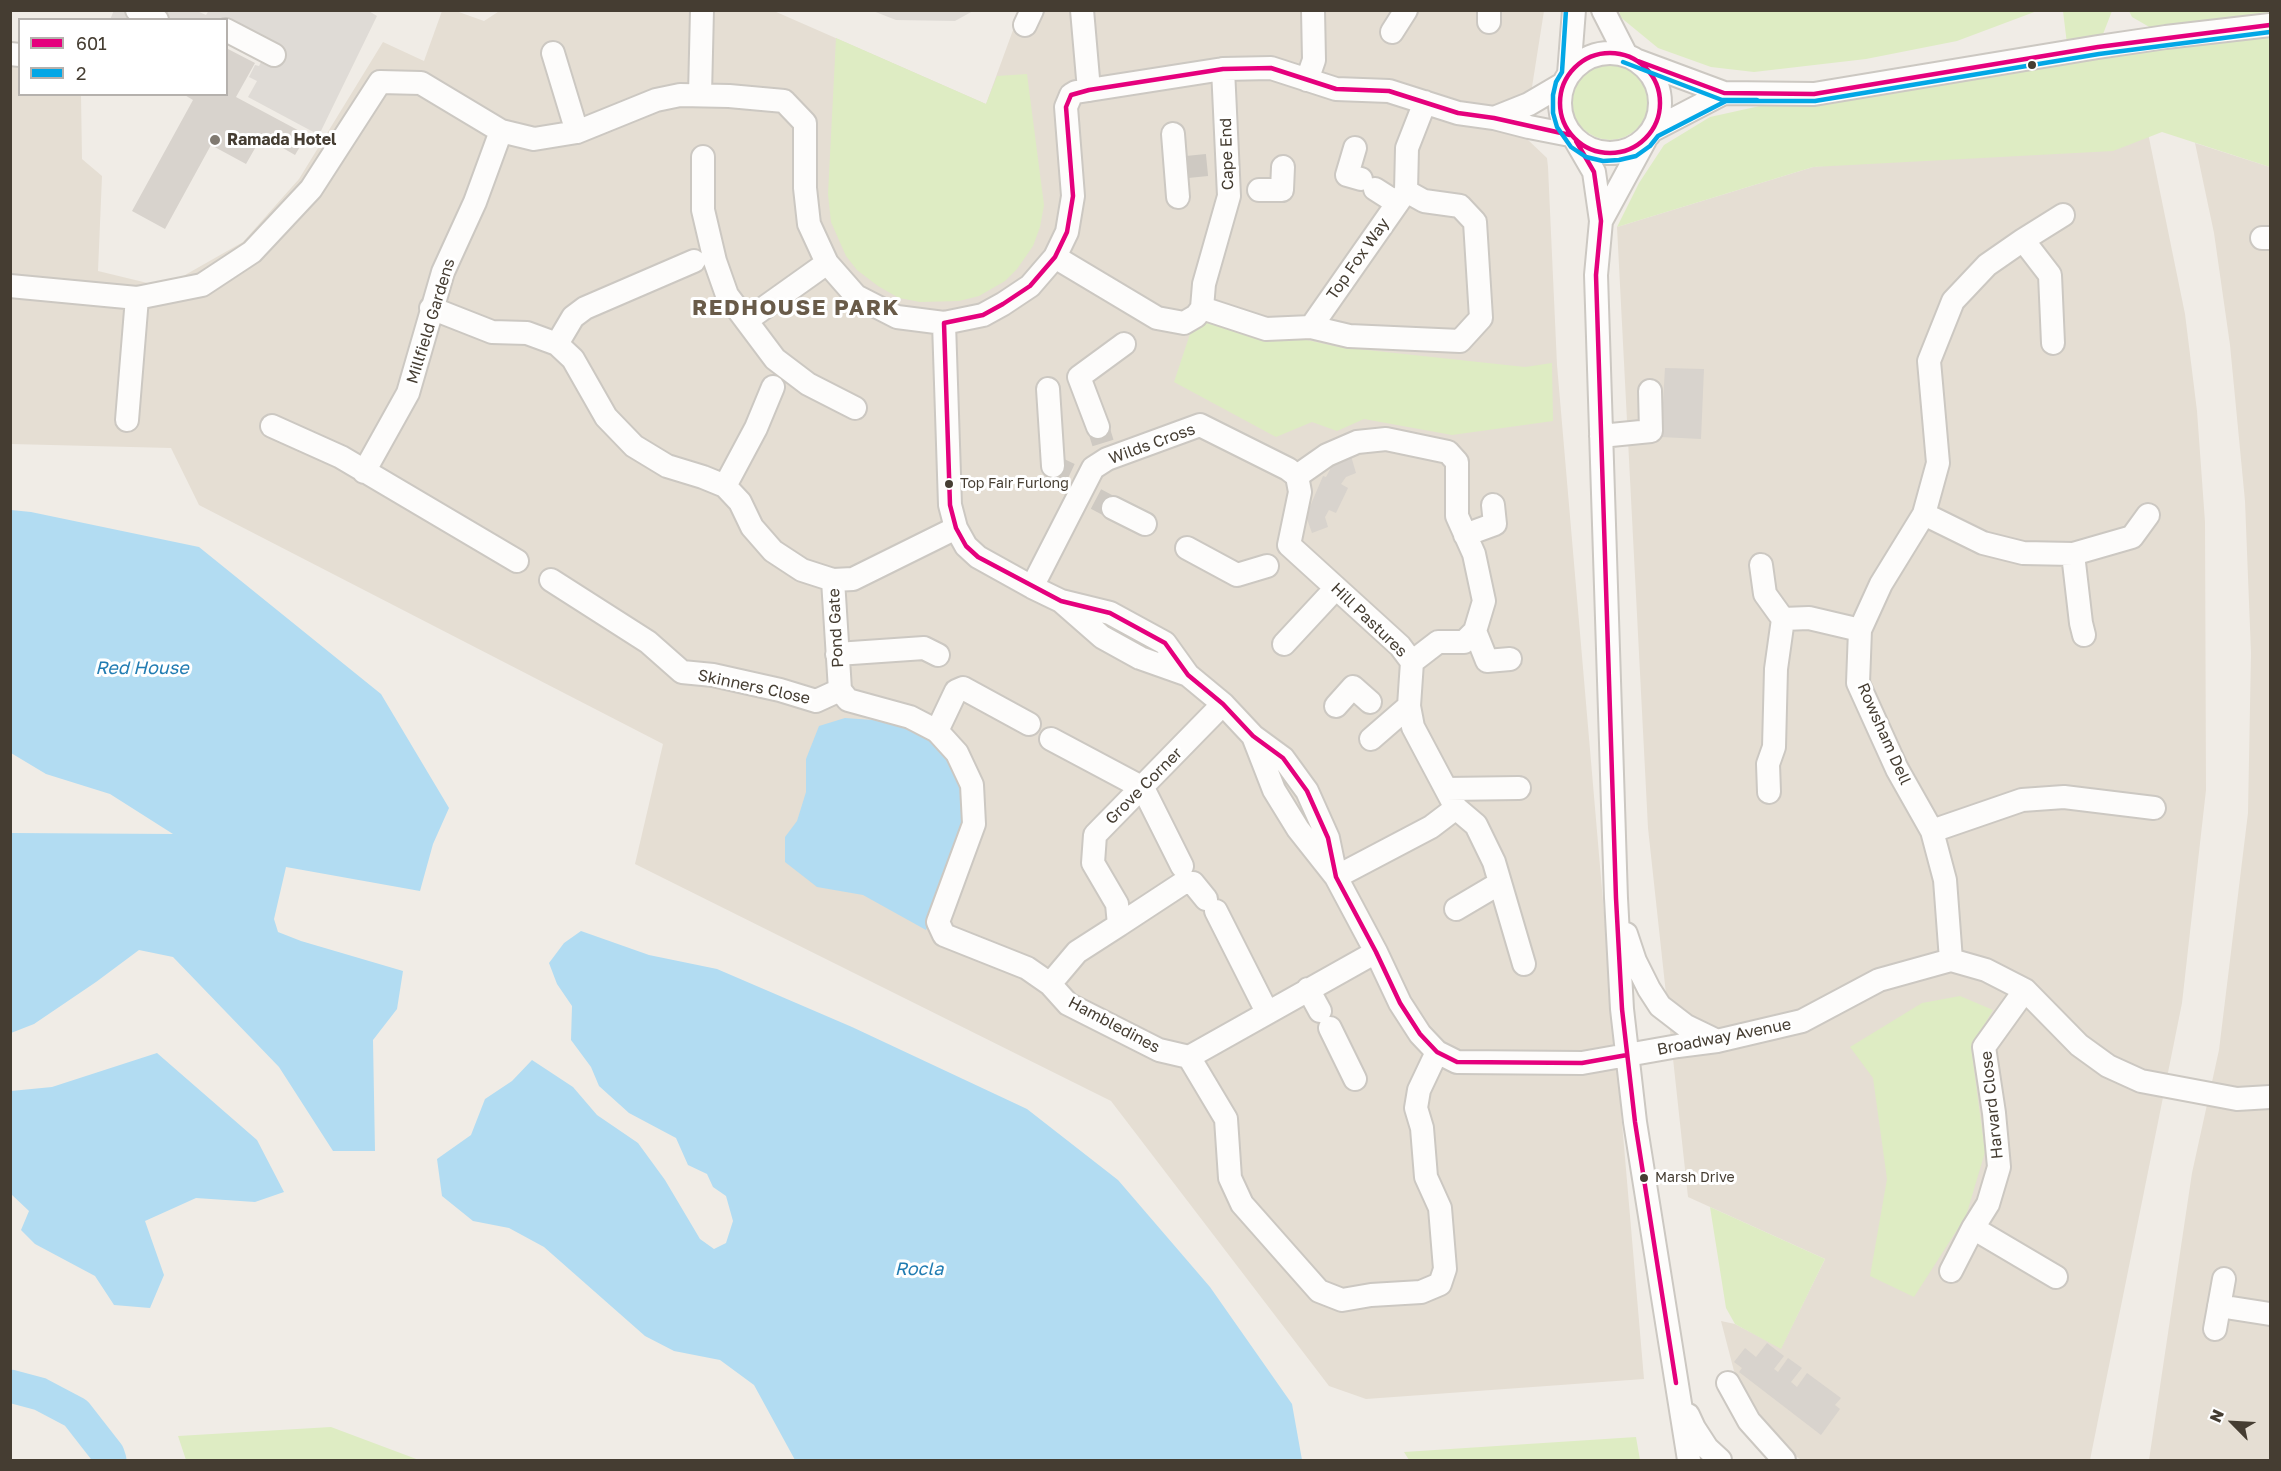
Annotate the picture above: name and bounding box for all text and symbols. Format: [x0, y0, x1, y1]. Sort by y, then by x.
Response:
legend [18, 18, 228, 96]
text: 601 [76, 32, 107, 54]
unlabelled marker [2026, 59, 2038, 71]
text: 2 [76, 62, 86, 84]
street label: Cape End [1216, 117, 1238, 191]
place label: Ramada Hotel [227, 130, 336, 150]
marker: Ramada Hotel [208, 133, 222, 147]
street label: Top Fox Way [1323, 214, 1393, 304]
street label: Millfield Gardens [403, 256, 459, 386]
district label: REDHOUSE PARK [692, 295, 900, 321]
street label: Wilds Cross [1106, 420, 1198, 468]
place label: Top Fair Furlong [960, 476, 1069, 492]
marker: Top Fair Furlong [943, 478, 955, 490]
street label: Hill Pastures [1327, 579, 1411, 661]
street label: Pond Gate [824, 588, 848, 668]
water label: Red House [95, 657, 189, 679]
street label: Skinners Close [696, 666, 812, 708]
street label: Rowsham Dell [1853, 680, 1915, 788]
street label: Grove Corner [1102, 744, 1186, 828]
street label: Hambledines [1065, 993, 1163, 1057]
street label: Broadway Avenue [1655, 1015, 1793, 1059]
street label: Harvard Close [1977, 1050, 2007, 1160]
place label: Marsh Drive [1655, 1170, 1735, 1186]
marker: Marsh Drive [1638, 1172, 1650, 1184]
water label: Rocla [895, 1258, 943, 1280]
north arrow [2203, 1393, 2263, 1453]
text: N [2205, 1406, 2228, 1425]

